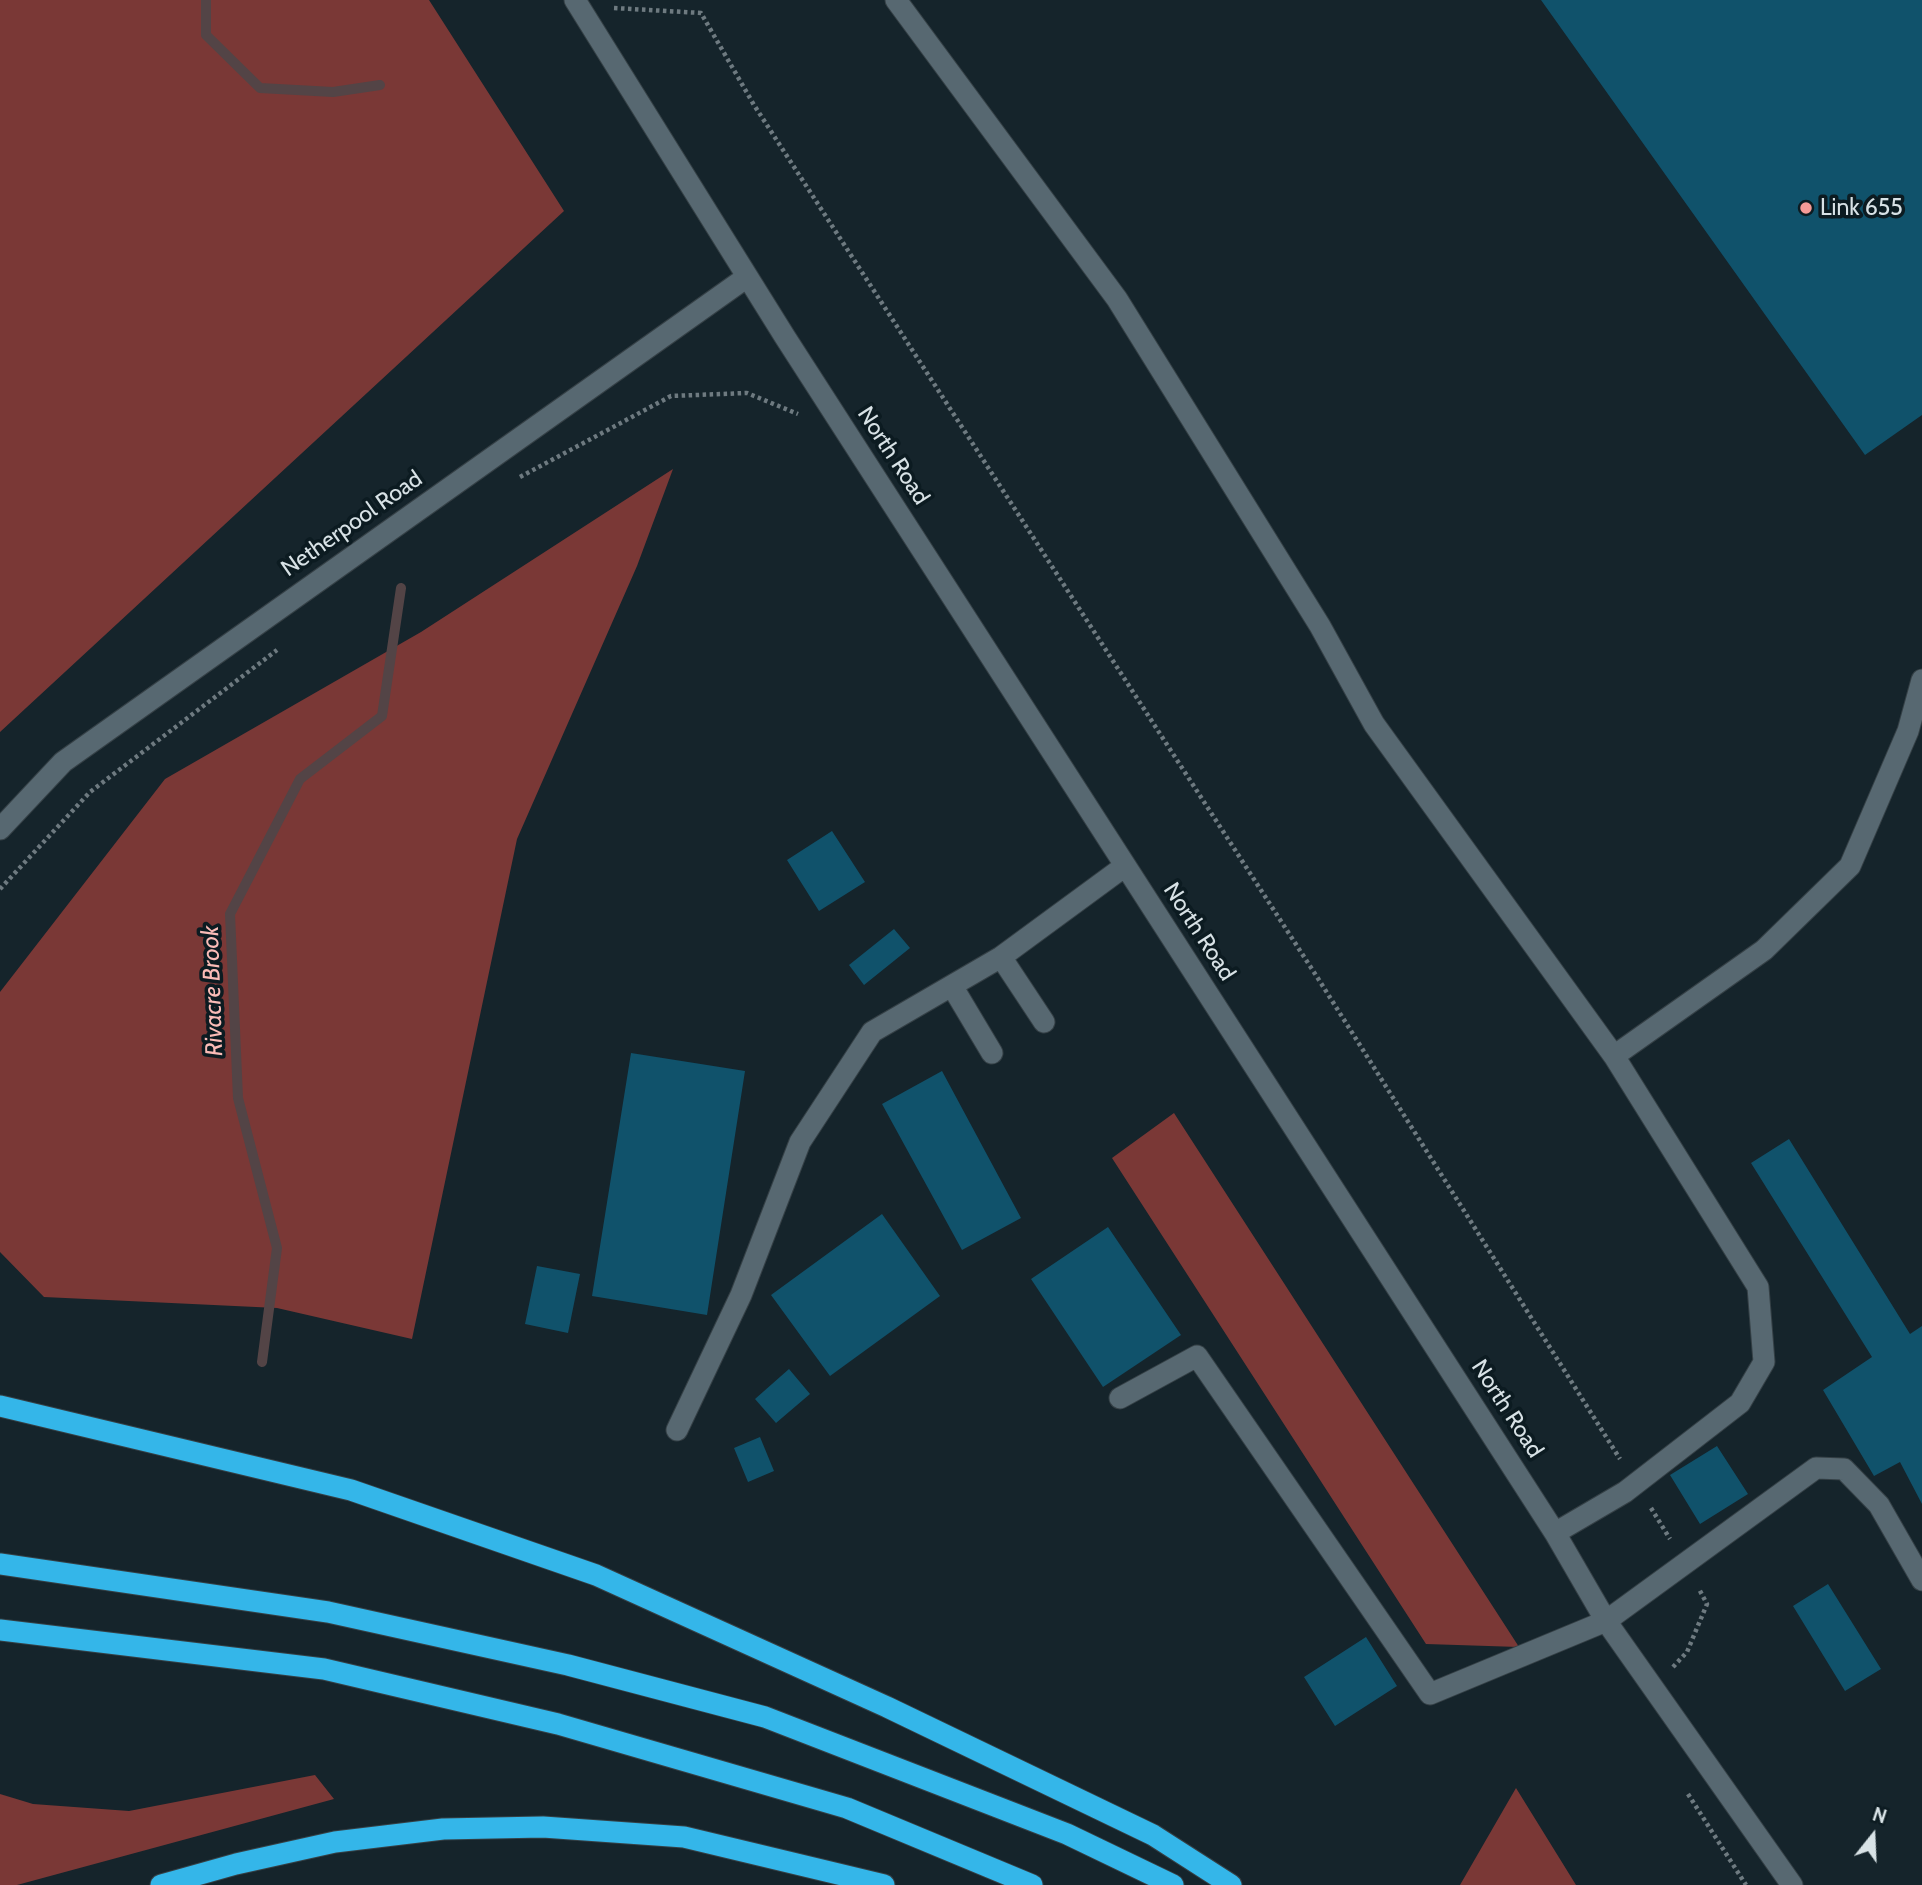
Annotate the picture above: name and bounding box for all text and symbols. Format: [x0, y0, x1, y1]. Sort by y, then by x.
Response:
place label: Link 655 [1820, 194, 1903, 222]
marker: Link 655 [1798, 200, 1814, 216]
street label: North Road [851, 402, 935, 510]
street label: Netherpool Road [276, 465, 428, 583]
street label: North Road [1157, 878, 1241, 986]
water label: Rivacre Brook [196, 925, 230, 1057]
street label: North Road [1465, 1355, 1549, 1463]
north arrow [1838, 1801, 1908, 1871]
text: N [1870, 1803, 1890, 1829]

